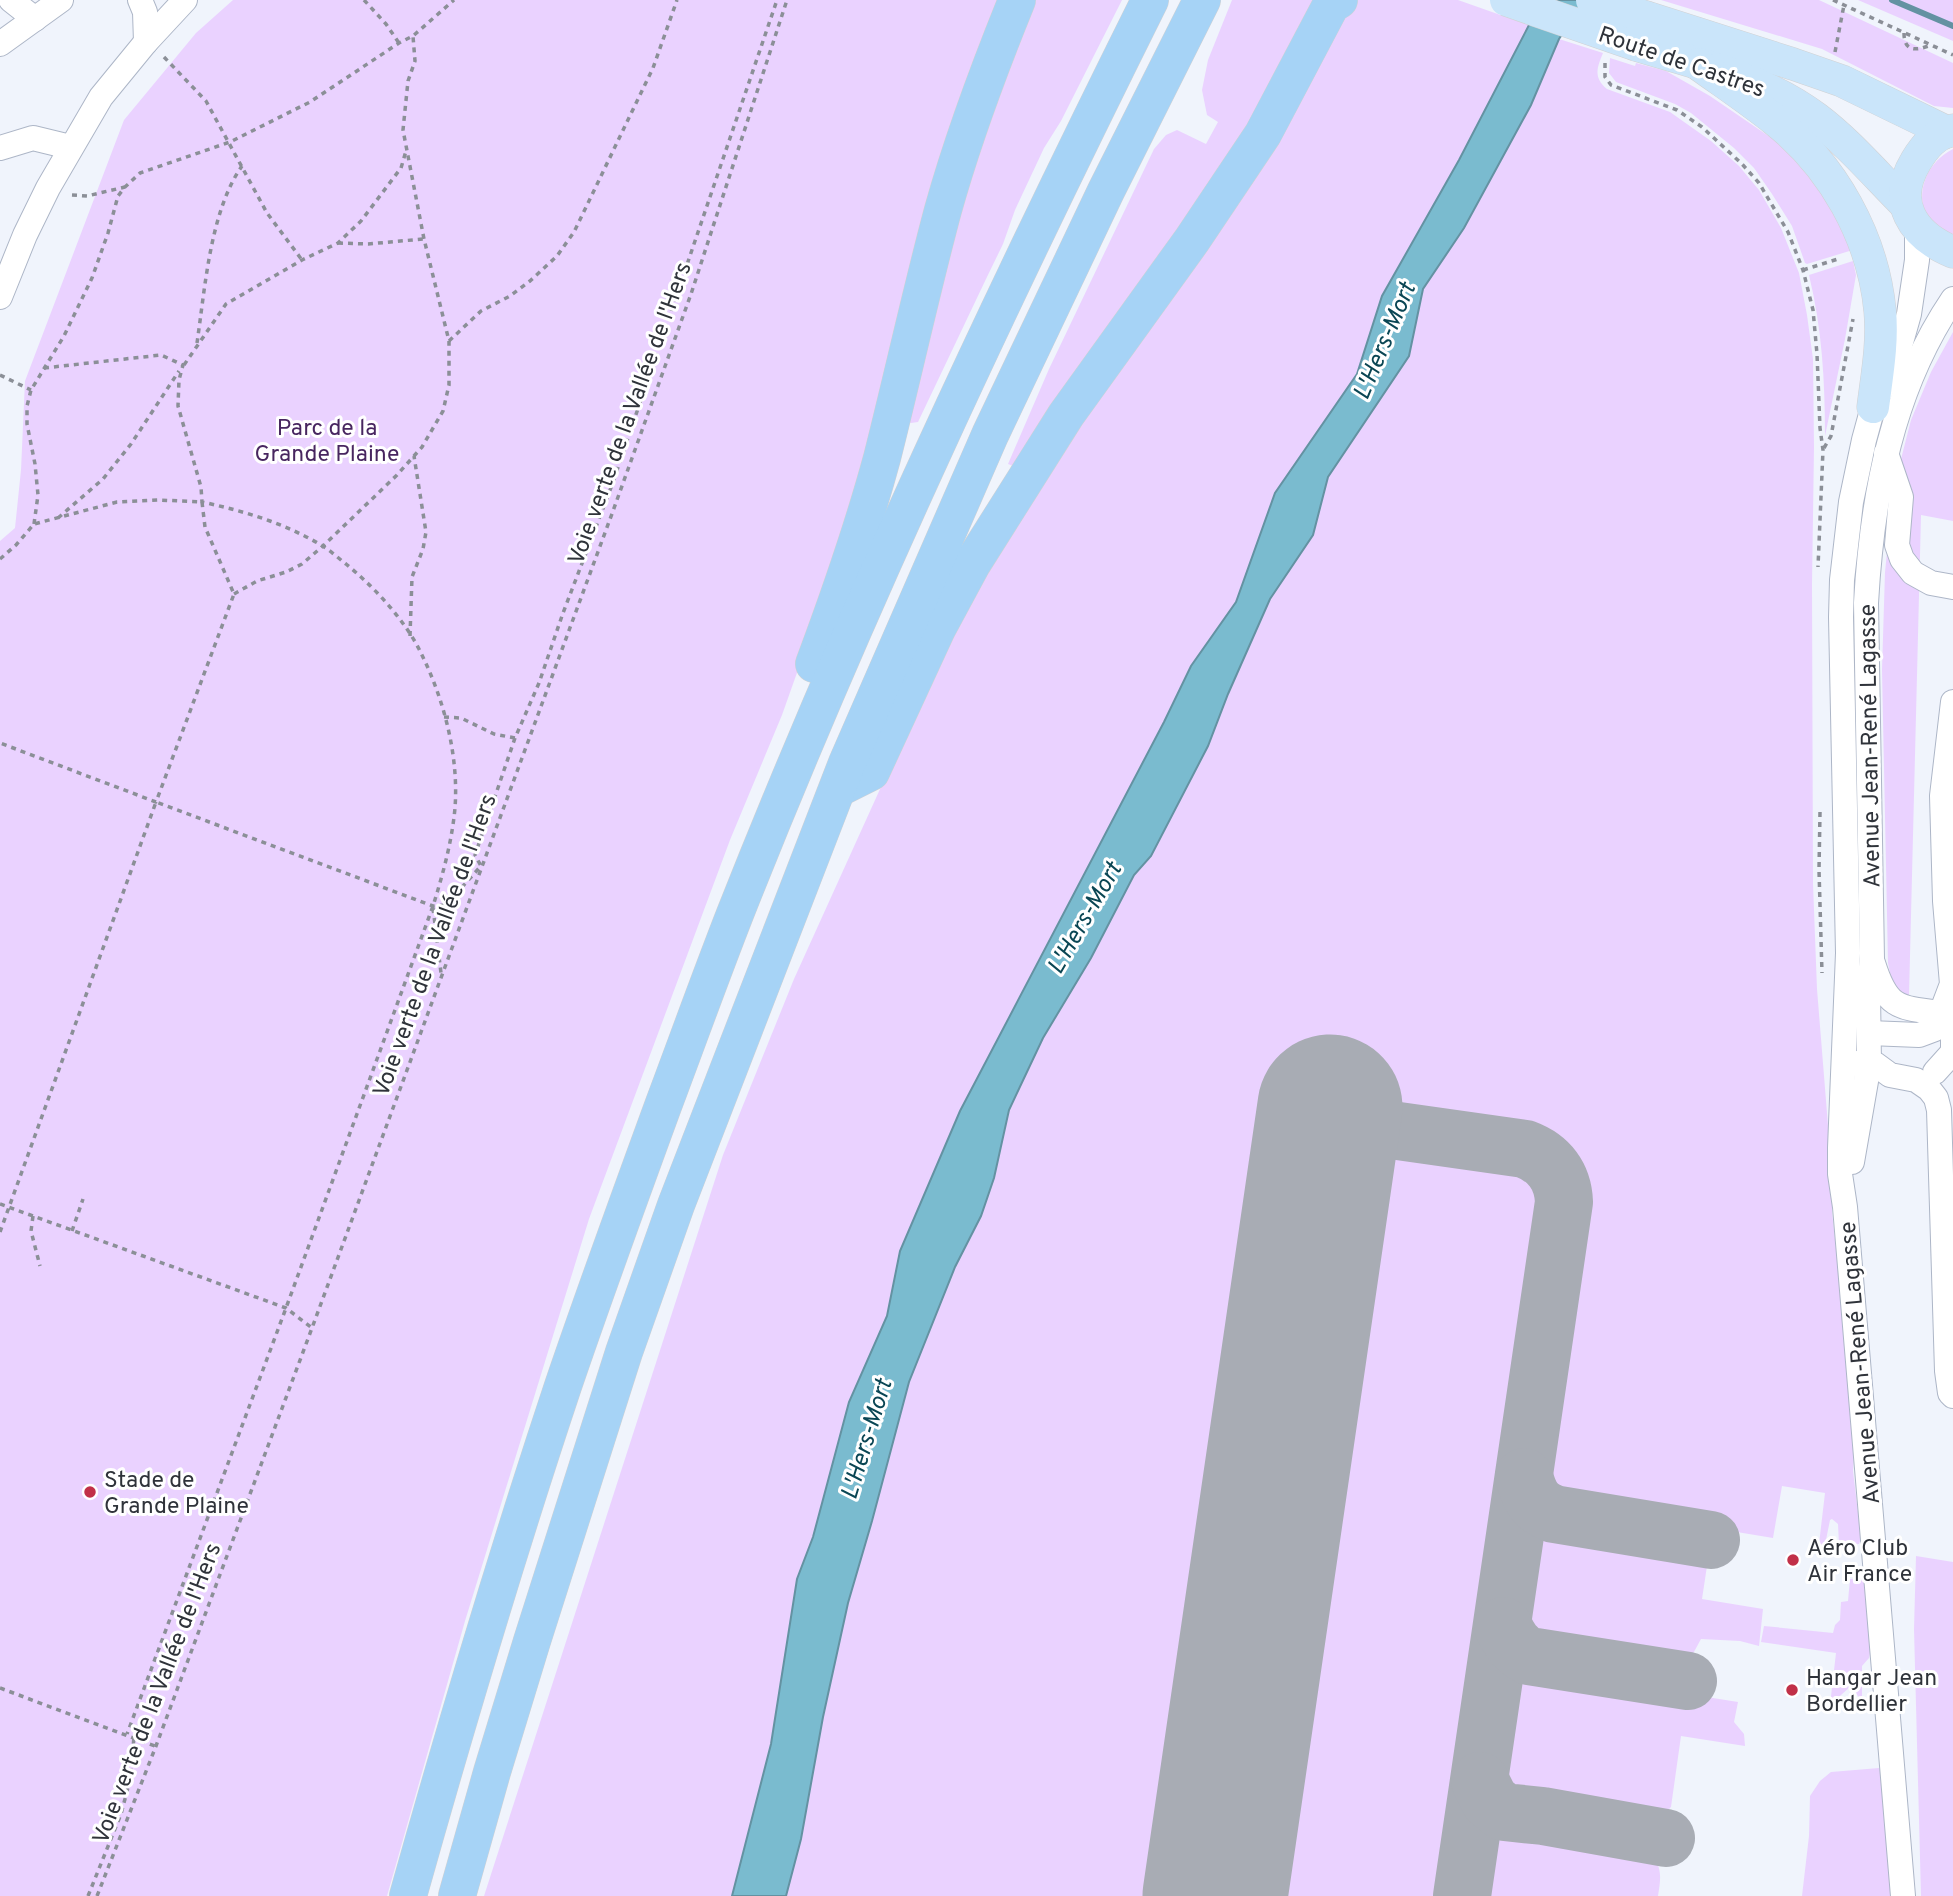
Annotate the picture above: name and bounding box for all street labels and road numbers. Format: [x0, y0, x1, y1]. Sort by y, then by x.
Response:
street label: Route de Castres [1594, 21, 1768, 105]
street label: Voie verte de la Vallée de l'Hers [563, 259, 700, 569]
street label: Avenue Jean-René Lagasse [1855, 604, 1888, 888]
street label: Voie verte de la Vallée de l'Hers [368, 791, 505, 1101]
street label: Avenue Jean-René Lagasse [1835, 1220, 1888, 1506]
street label: Voie verte de la Vallée de l'Hers [87, 1539, 229, 1848]

